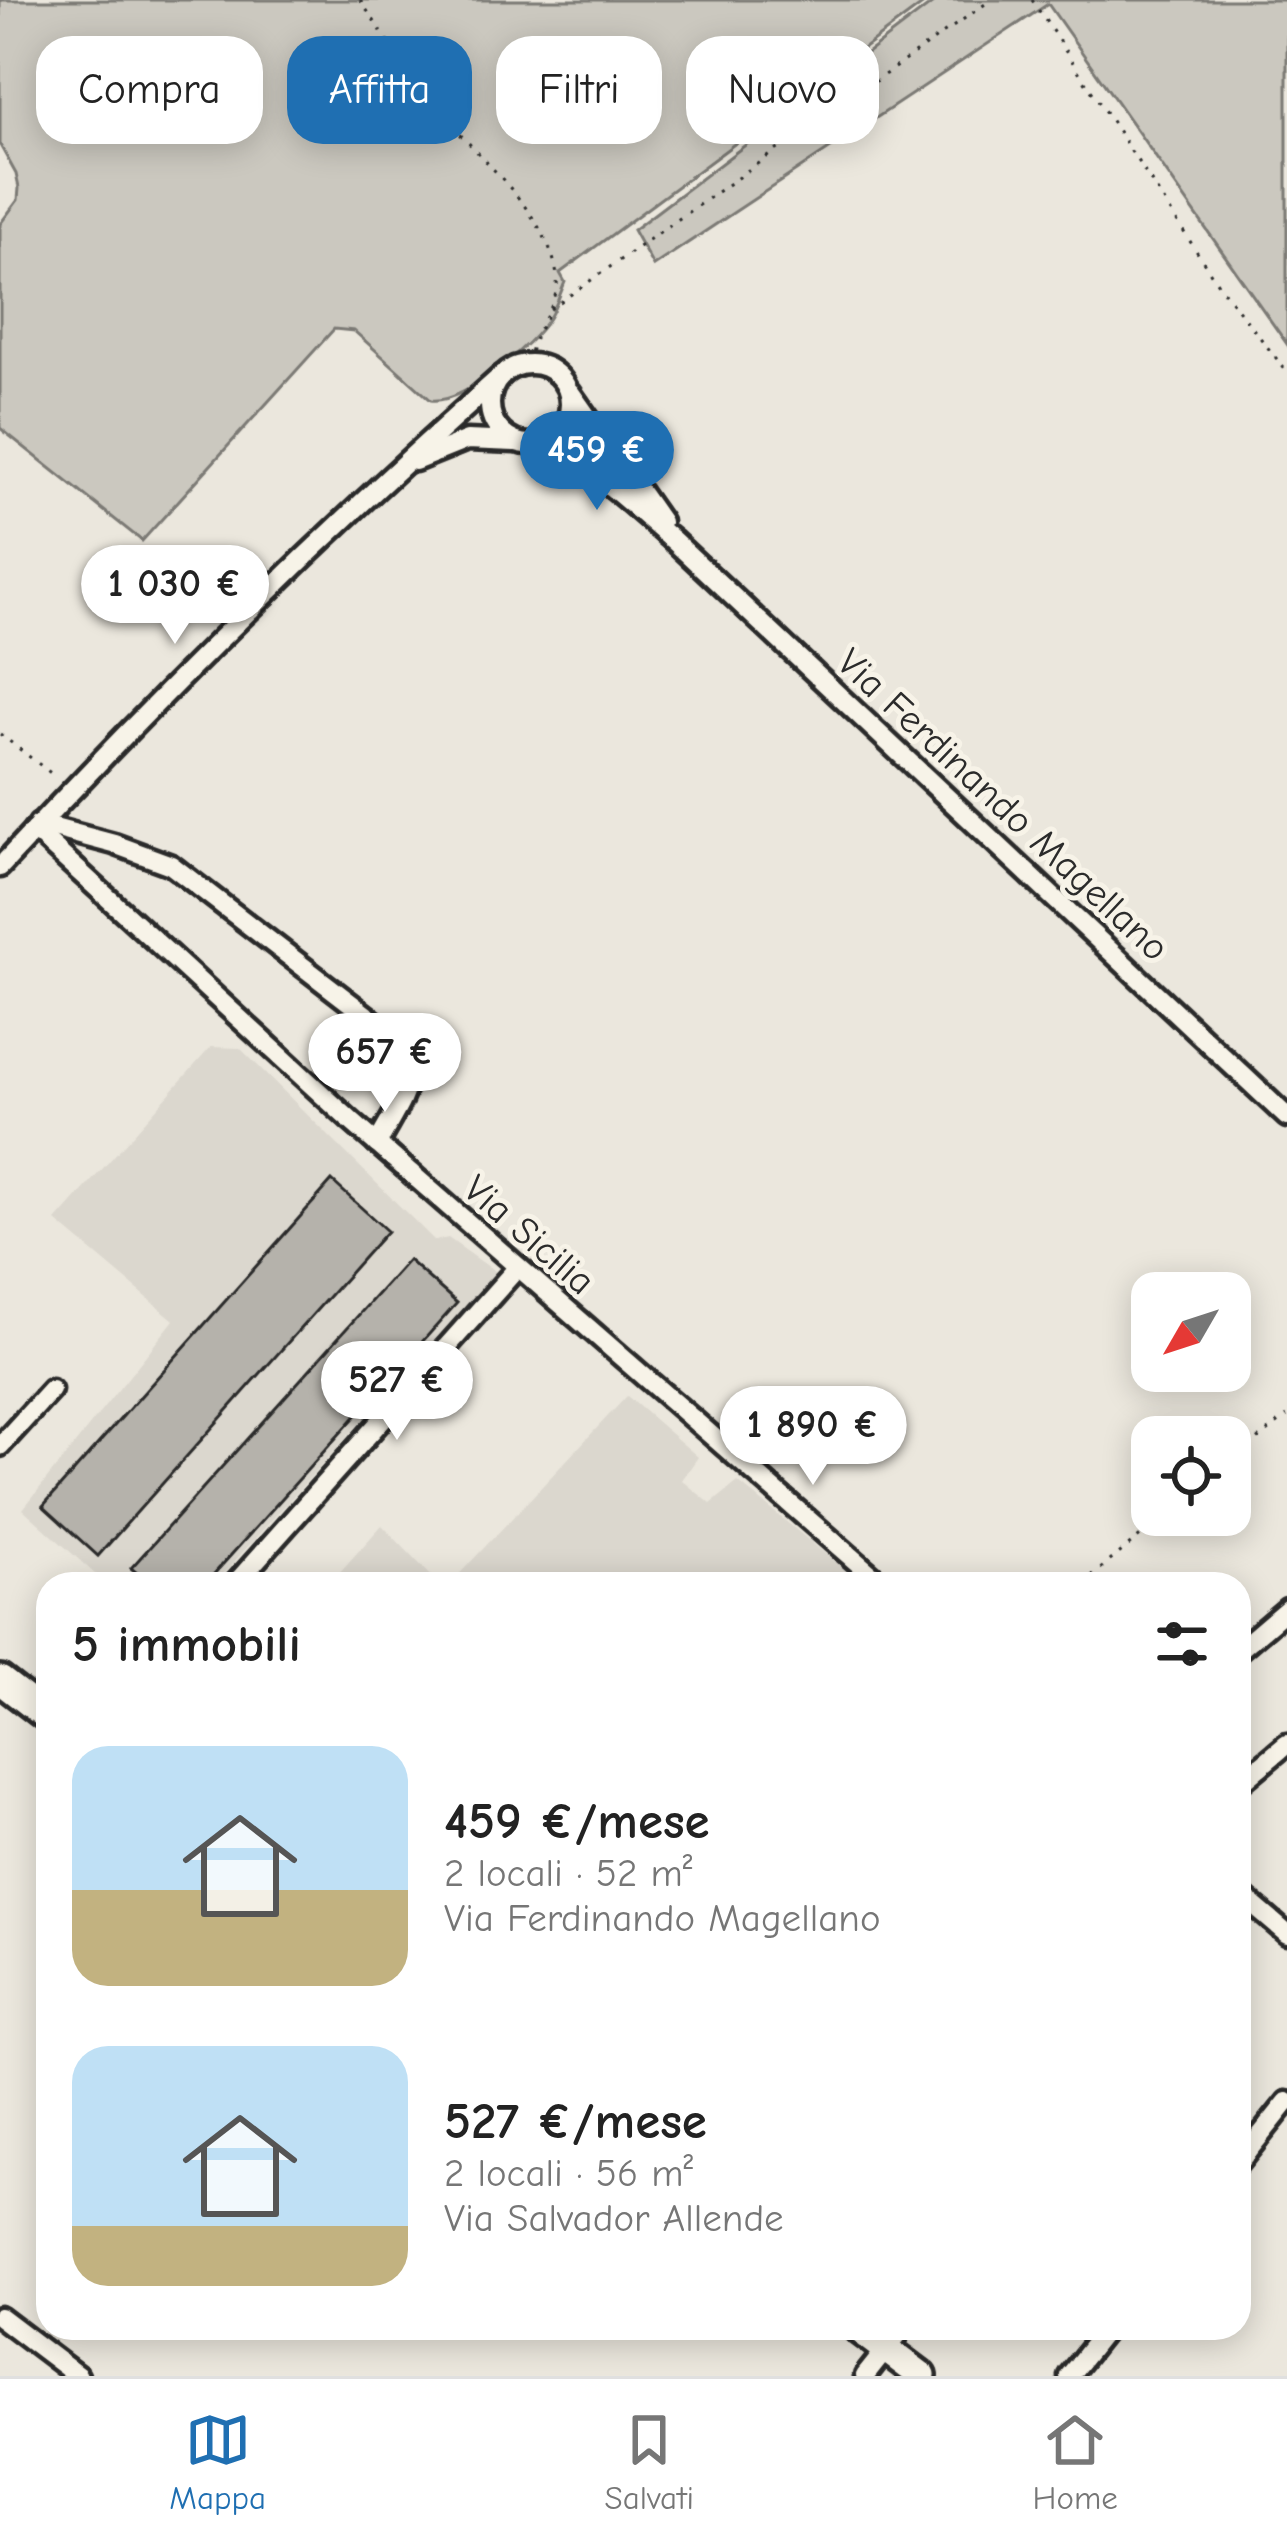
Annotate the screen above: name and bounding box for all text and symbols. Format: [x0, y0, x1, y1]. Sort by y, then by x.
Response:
chip: Compra [36, 36, 263, 144]
chip: Affitta [287, 36, 472, 144]
chip: Filtri [496, 36, 662, 144]
chip: Nuovo [686, 36, 879, 144]
pin: 459 € [513, 411, 681, 513]
text: 459 € [547, 427, 647, 472]
pin: 1 030 € [64, 545, 286, 647]
text: 1 030 € [108, 561, 242, 606]
street label: Via Ferdinando Magellano [828, 640, 1178, 970]
pin: 657 € [301, 1013, 469, 1115]
text: 657 € [335, 1029, 435, 1074]
street label: Via Sicilia [454, 1166, 604, 1304]
north arrow [1131, 1272, 1251, 1392]
map controls [1131, 1272, 1251, 1536]
pin: 527 € [313, 1341, 481, 1443]
text: 527 € [348, 1357, 446, 1402]
pin: 1 890 € [702, 1386, 924, 1488]
text: 1 890 € [747, 1402, 879, 1447]
button: locate [1131, 1416, 1251, 1536]
icon: filters [1149, 1611, 1215, 1677]
text: 5 immobili [72, 1615, 301, 1674]
text: 459 €/mese [444, 1792, 710, 1851]
icon: home [168, 1794, 312, 1938]
text: 2 locali · 52 m² [444, 1851, 692, 1896]
text: Via Ferdinando Magellano [444, 1896, 881, 1941]
text: 527 €/mese [444, 2092, 707, 2151]
icon: home [168, 2094, 312, 2238]
text: 2 locali · 56 m² [444, 2151, 693, 2196]
text: Via Salvador Allende [444, 2196, 784, 2241]
tab: Mappa [169, 2407, 266, 2517]
tab: Salvati [605, 2407, 694, 2517]
tab: Home [1033, 2407, 1118, 2517]

